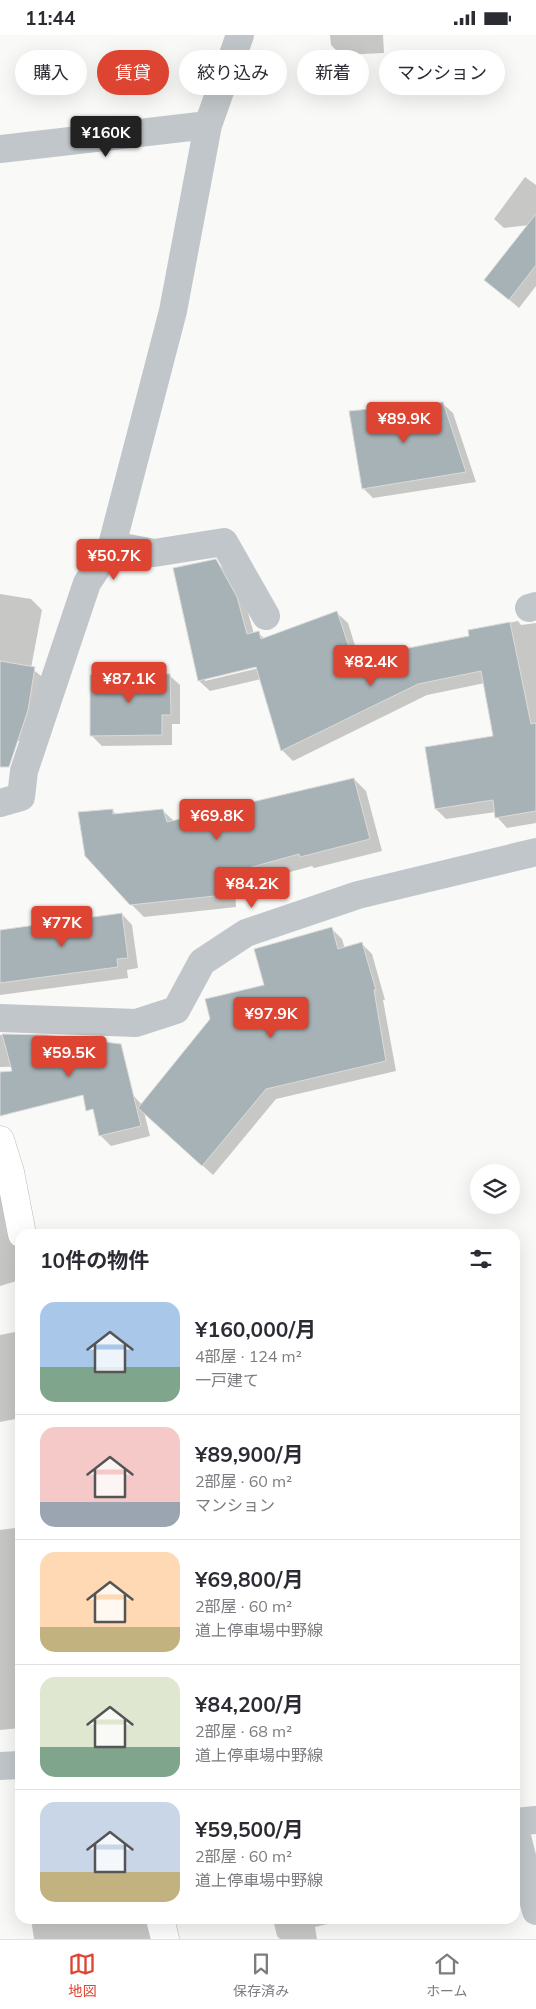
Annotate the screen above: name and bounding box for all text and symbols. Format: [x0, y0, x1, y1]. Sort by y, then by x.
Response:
text: 11:44 [25, 6, 75, 30]
chip: 購入 [15, 50, 87, 95]
chip: 賃貸 [97, 50, 169, 95]
chip: 絞り込み [179, 50, 287, 95]
chip: 新着 [297, 50, 369, 95]
chip: マンション [379, 50, 505, 95]
pin: ¥160K [71, 115, 141, 158]
text: ¥160K [81, 122, 131, 142]
pin: ¥89.9K [363, 401, 445, 444]
text: ¥89.9K [377, 408, 431, 428]
pin: ¥50.7K [73, 539, 155, 581]
text: ¥50.7K [87, 545, 141, 565]
pin: ¥82.4K [330, 645, 412, 687]
text: ¥82.4K [344, 651, 398, 671]
pin: ¥87.1K [88, 661, 170, 704]
text: ¥87.1K [102, 668, 156, 688]
pin: ¥69.8K [176, 799, 258, 841]
text: ¥69.8K [190, 805, 244, 825]
pin: ¥84.2K [211, 867, 293, 909]
text: ¥84.2K [225, 873, 279, 893]
pin: ¥77K [32, 905, 92, 948]
text: ¥77K [42, 912, 82, 932]
pin: ¥97.9K [230, 997, 312, 1039]
text: ¥97.9K [244, 1003, 298, 1023]
pin: ¥59.5K [28, 1035, 110, 1078]
text: ¥59.5K [42, 1042, 96, 1062]
map controls [470, 1164, 520, 1214]
button: layers [470, 1164, 520, 1214]
icon: filters [467, 1245, 495, 1273]
text: 10件の物件 [40, 1247, 149, 1273]
text: ¥160,000/月 [195, 1316, 316, 1342]
icon: home [80, 1322, 140, 1382]
text: 4部屋 · 124 m² [195, 1346, 302, 1366]
text: 一戸建て [195, 1370, 259, 1390]
text: ¥89,900/月 [195, 1441, 303, 1467]
icon: home [80, 1447, 140, 1507]
text: 2部屋 · 60 m² [195, 1471, 292, 1491]
text: マンション [195, 1495, 275, 1515]
text: ¥69,800/月 [195, 1566, 303, 1592]
icon: home [80, 1572, 140, 1632]
text: 2部屋 · 60 m² [195, 1596, 292, 1616]
text: 道上停車場中野線 [195, 1620, 323, 1640]
text: ¥84,200/月 [195, 1691, 303, 1717]
icon: home [80, 1697, 140, 1757]
text: 2部屋 · 68 m² [195, 1721, 292, 1741]
text: 道上停車場中野線 [195, 1745, 323, 1765]
text: ¥59,500/月 [195, 1816, 303, 1842]
icon: home [80, 1822, 140, 1882]
text: 2部屋 · 60 m² [195, 1846, 292, 1866]
text: 道上停車場中野線 [195, 1870, 323, 1890]
tab: 地図 [68, 1950, 96, 2000]
tab: 保存済み [233, 1950, 289, 2000]
tab: ホーム [426, 1950, 468, 2000]

